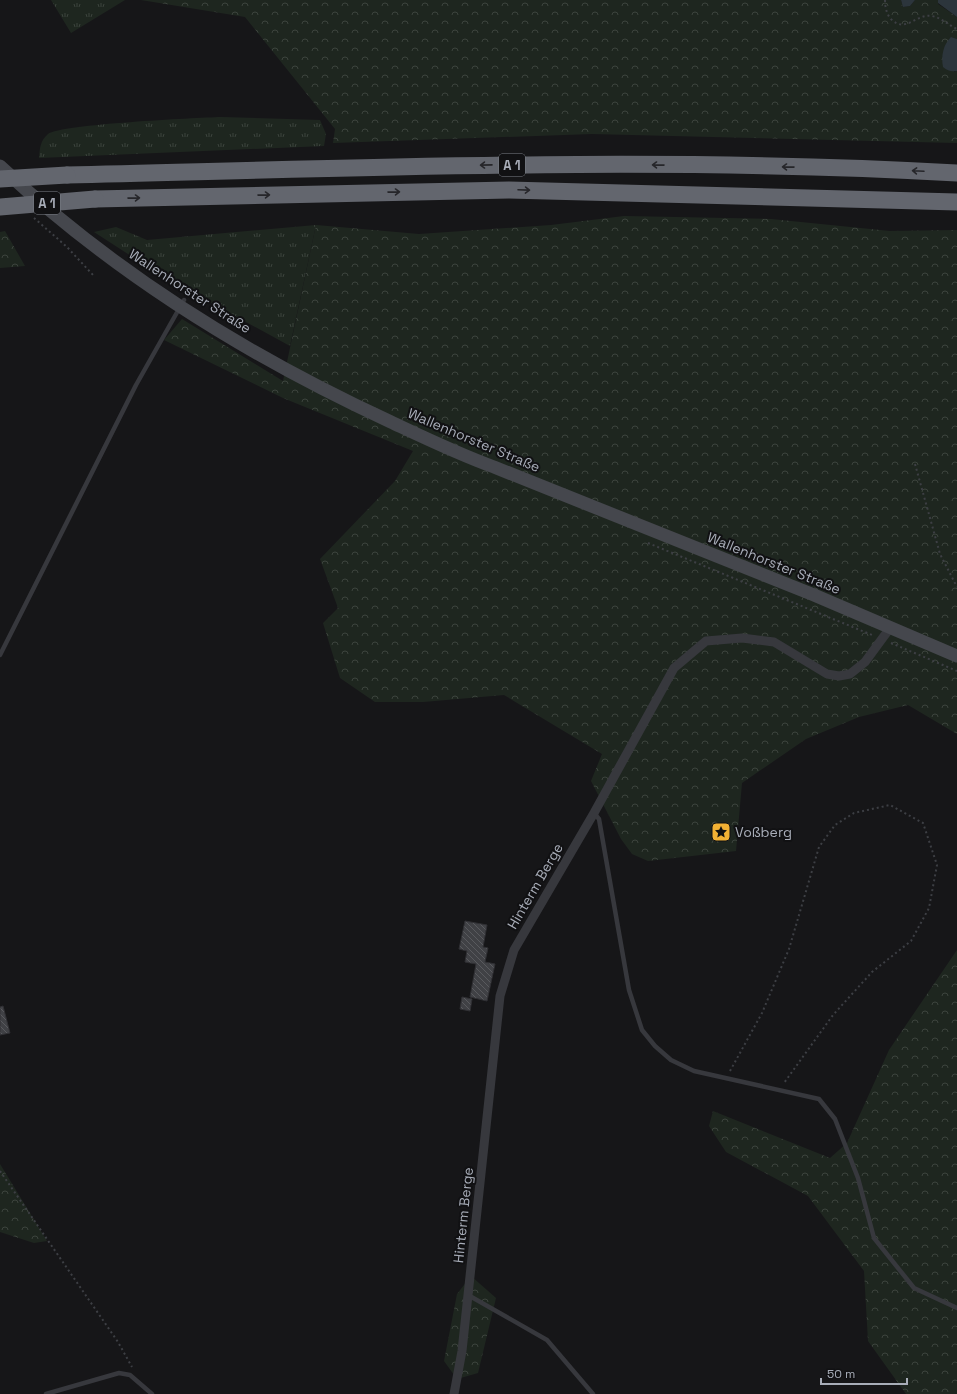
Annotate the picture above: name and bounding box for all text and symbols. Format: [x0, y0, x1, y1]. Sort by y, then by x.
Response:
road number: A 1 [499, 154, 525, 176]
one-way arrow [480, 161, 493, 169]
one-way arrow [652, 161, 665, 169]
one-way arrow [782, 163, 795, 171]
one-way arrow [912, 167, 925, 174]
one-way arrow [517, 187, 530, 194]
one-way arrow [387, 189, 400, 196]
road number: A 1 [34, 192, 60, 214]
one-way arrow [257, 192, 270, 199]
one-way arrow [127, 194, 140, 202]
street label: Wallenhorster Straße [126, 245, 254, 337]
street label: Wallenhorster Straße [405, 404, 543, 476]
street label: Wallenhorster Straße [705, 528, 843, 598]
place icon: Voßberg [710, 821, 732, 843]
place label: Voßberg [735, 823, 792, 841]
street label: Hinterm Berge [503, 840, 567, 932]
street label: Hinterm Berge [449, 1166, 477, 1264]
scale bar [821, 1360, 907, 1386]
text: 50 m [827, 1366, 855, 1382]

